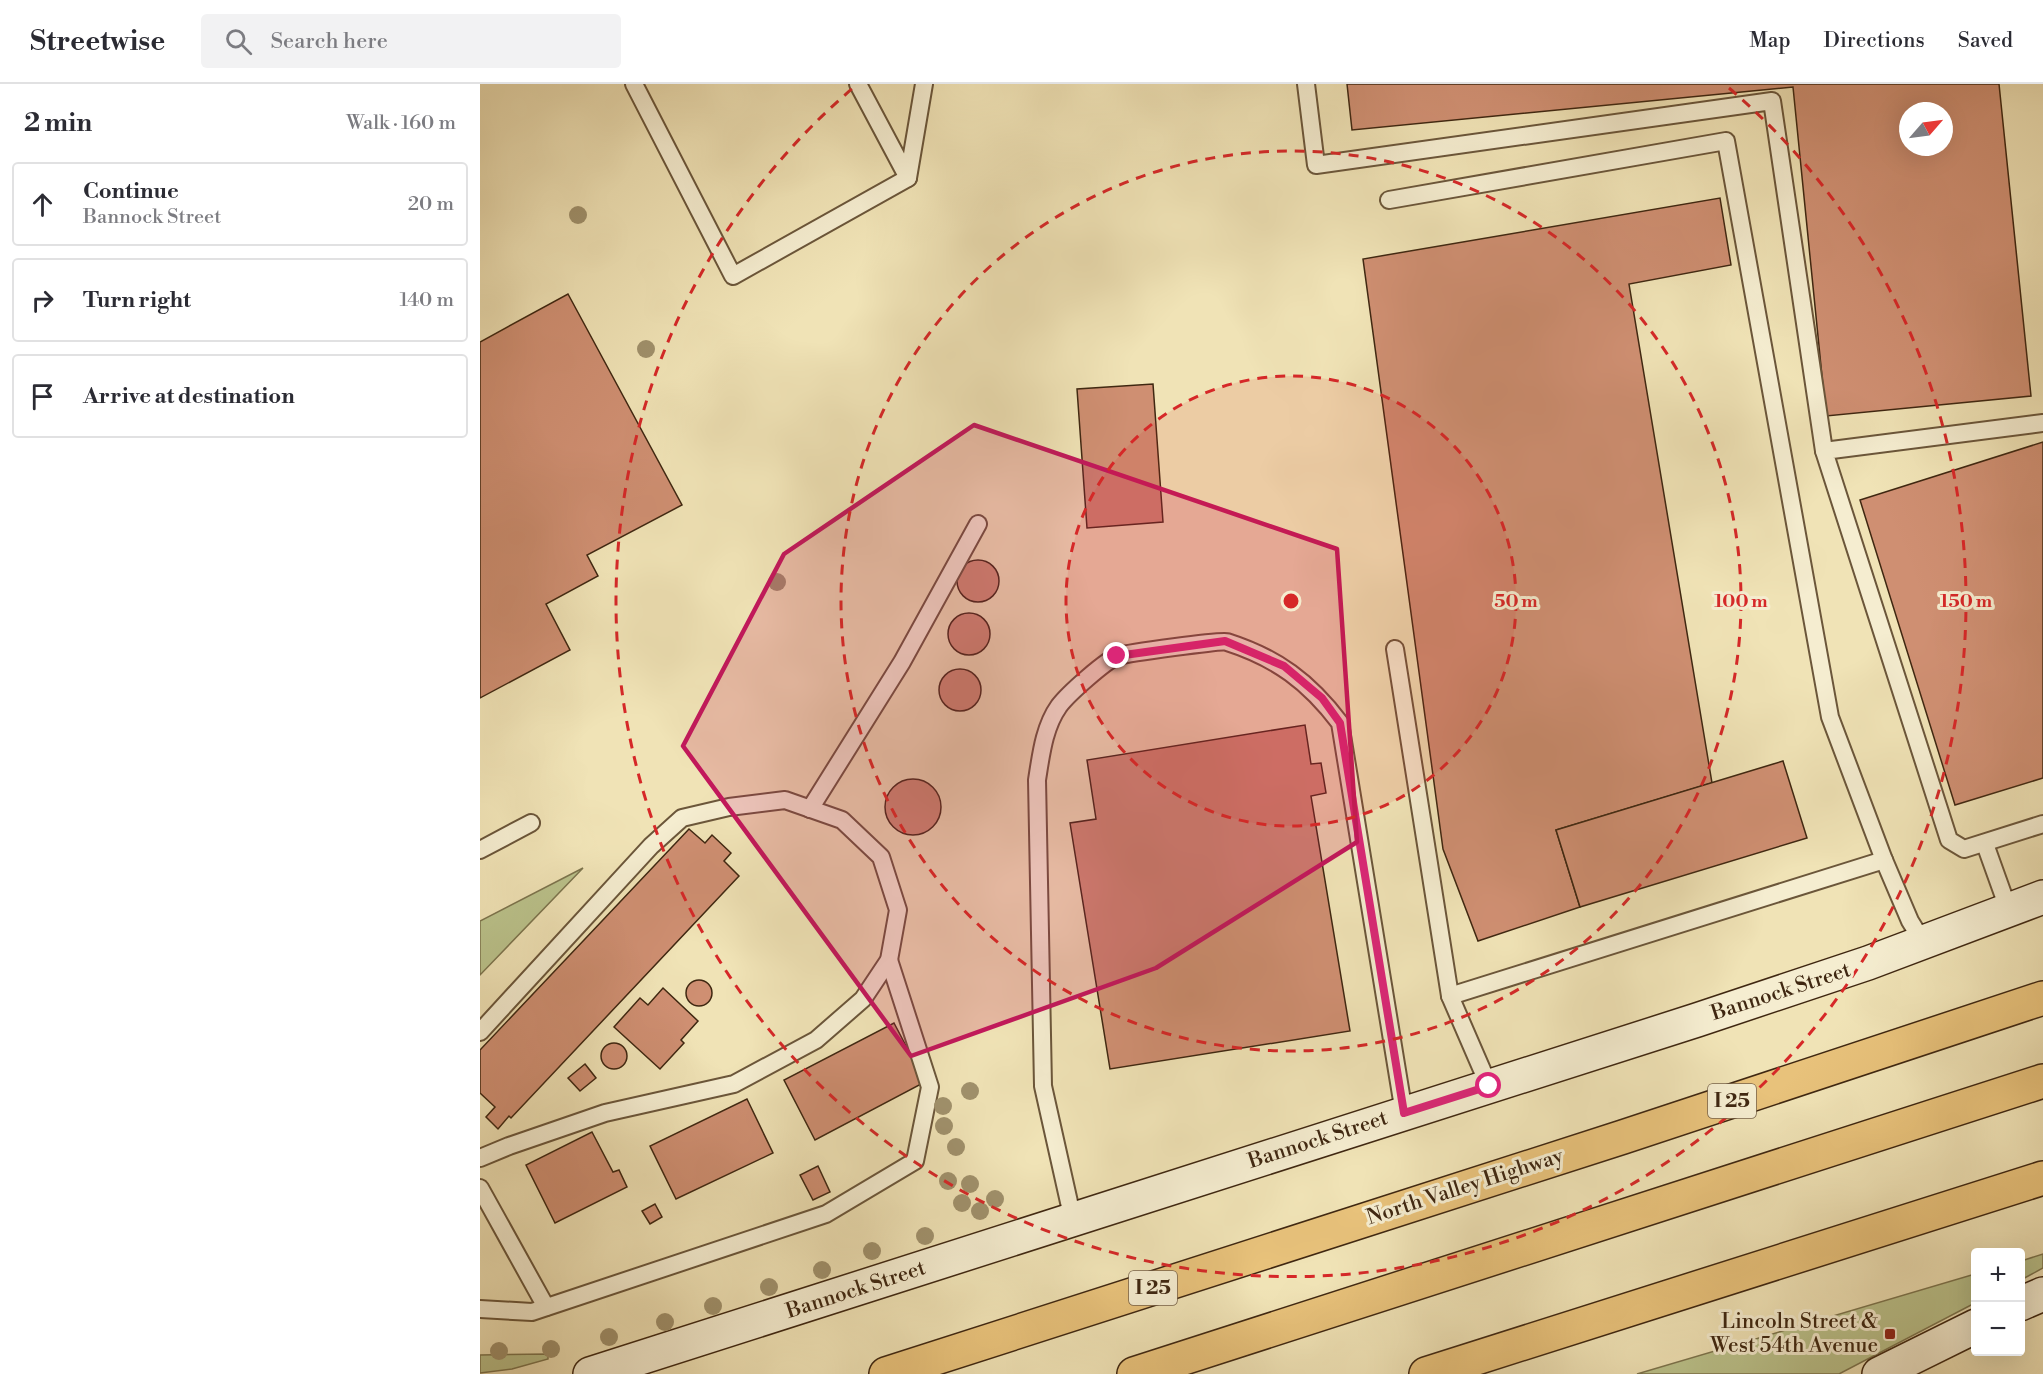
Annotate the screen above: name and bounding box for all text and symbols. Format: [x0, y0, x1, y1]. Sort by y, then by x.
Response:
search box [201, 14, 621, 68]
text: Streetwise [30, 24, 165, 59]
icon: search [222, 25, 255, 58]
text: Search here [270, 28, 388, 55]
text: Map [1749, 28, 1791, 54]
text: Directions [1824, 28, 1925, 54]
text: Saved [1958, 28, 2013, 54]
north arrow [1899, 102, 1953, 156]
text: 2 min [24, 107, 92, 139]
text: Walk · 160 m [346, 111, 456, 136]
text: Continue [83, 178, 179, 205]
icon: ahead [26, 188, 59, 221]
text: 20 m [408, 192, 454, 217]
text: Bannock Street [83, 205, 221, 230]
icon: right [26, 284, 59, 317]
text: Turn right [83, 287, 191, 314]
text: 140 m [399, 288, 454, 313]
icon: arrive [26, 380, 59, 413]
text: Arrive at destination [83, 383, 295, 410]
text: 50 m [1494, 590, 1538, 613]
text: 100 m [1714, 590, 1768, 613]
text: 150 m [1940, 590, 1993, 613]
centre of rings [1281, 591, 1301, 611]
route end [1103, 642, 1129, 668]
street label: Bannock Street [1707, 957, 1855, 1027]
route start [1475, 1072, 1501, 1098]
road number: I 25 [1708, 1084, 1756, 1118]
street label: Bannock Street [1244, 1105, 1392, 1175]
street label: North Valley Highway [1363, 1143, 1567, 1231]
map controls [1971, 1248, 2025, 1356]
button: + [1971, 1248, 2025, 1302]
street label: Bannock Street [782, 1255, 930, 1325]
road number: I 25 [1129, 1271, 1177, 1305]
button: − [1971, 1302, 2025, 1356]
place label: Lincoln Street & West 54th Avenue [1709, 1309, 1878, 1359]
marker: Lincoln Street & West 54th Avenue [1883, 1327, 1897, 1341]

